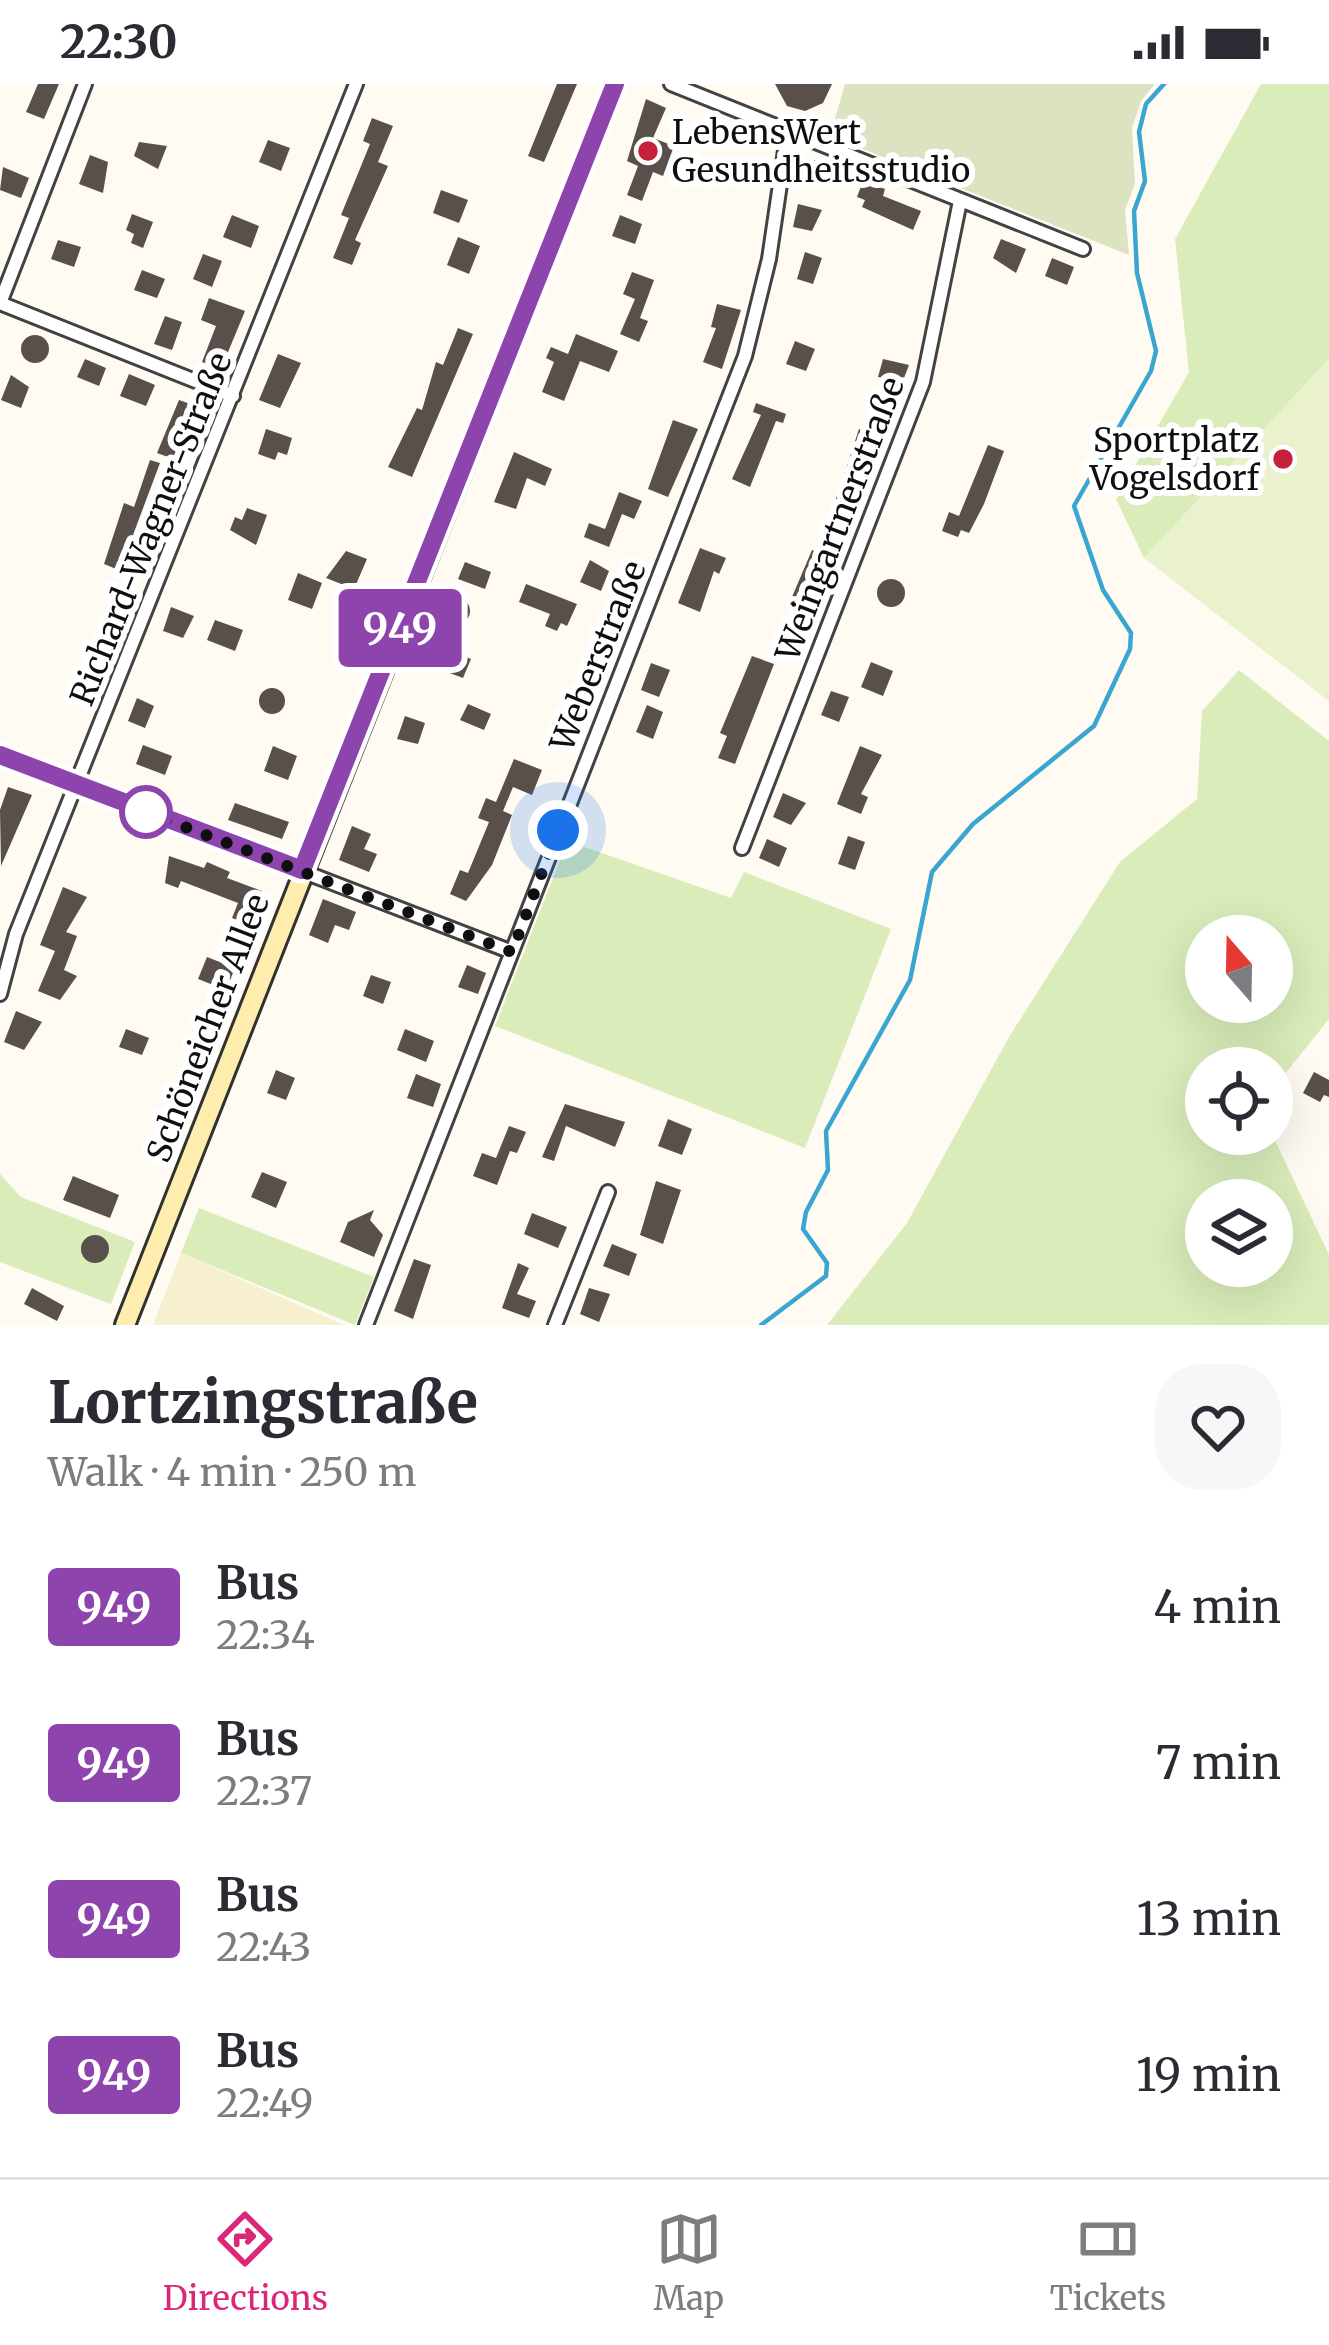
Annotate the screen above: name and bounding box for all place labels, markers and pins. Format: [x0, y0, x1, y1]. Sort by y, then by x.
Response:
place label: LebensWert Gesundheitsstudio [672, 112, 970, 191]
marker: LebensWert Gesundheitsstudio [635, 138, 661, 164]
place label: Sportplatz Vogelsdorf [1089, 420, 1260, 499]
marker: Sportplatz Vogelsdorf [1270, 446, 1296, 472]
unlabelled marker [121, 787, 171, 837]

